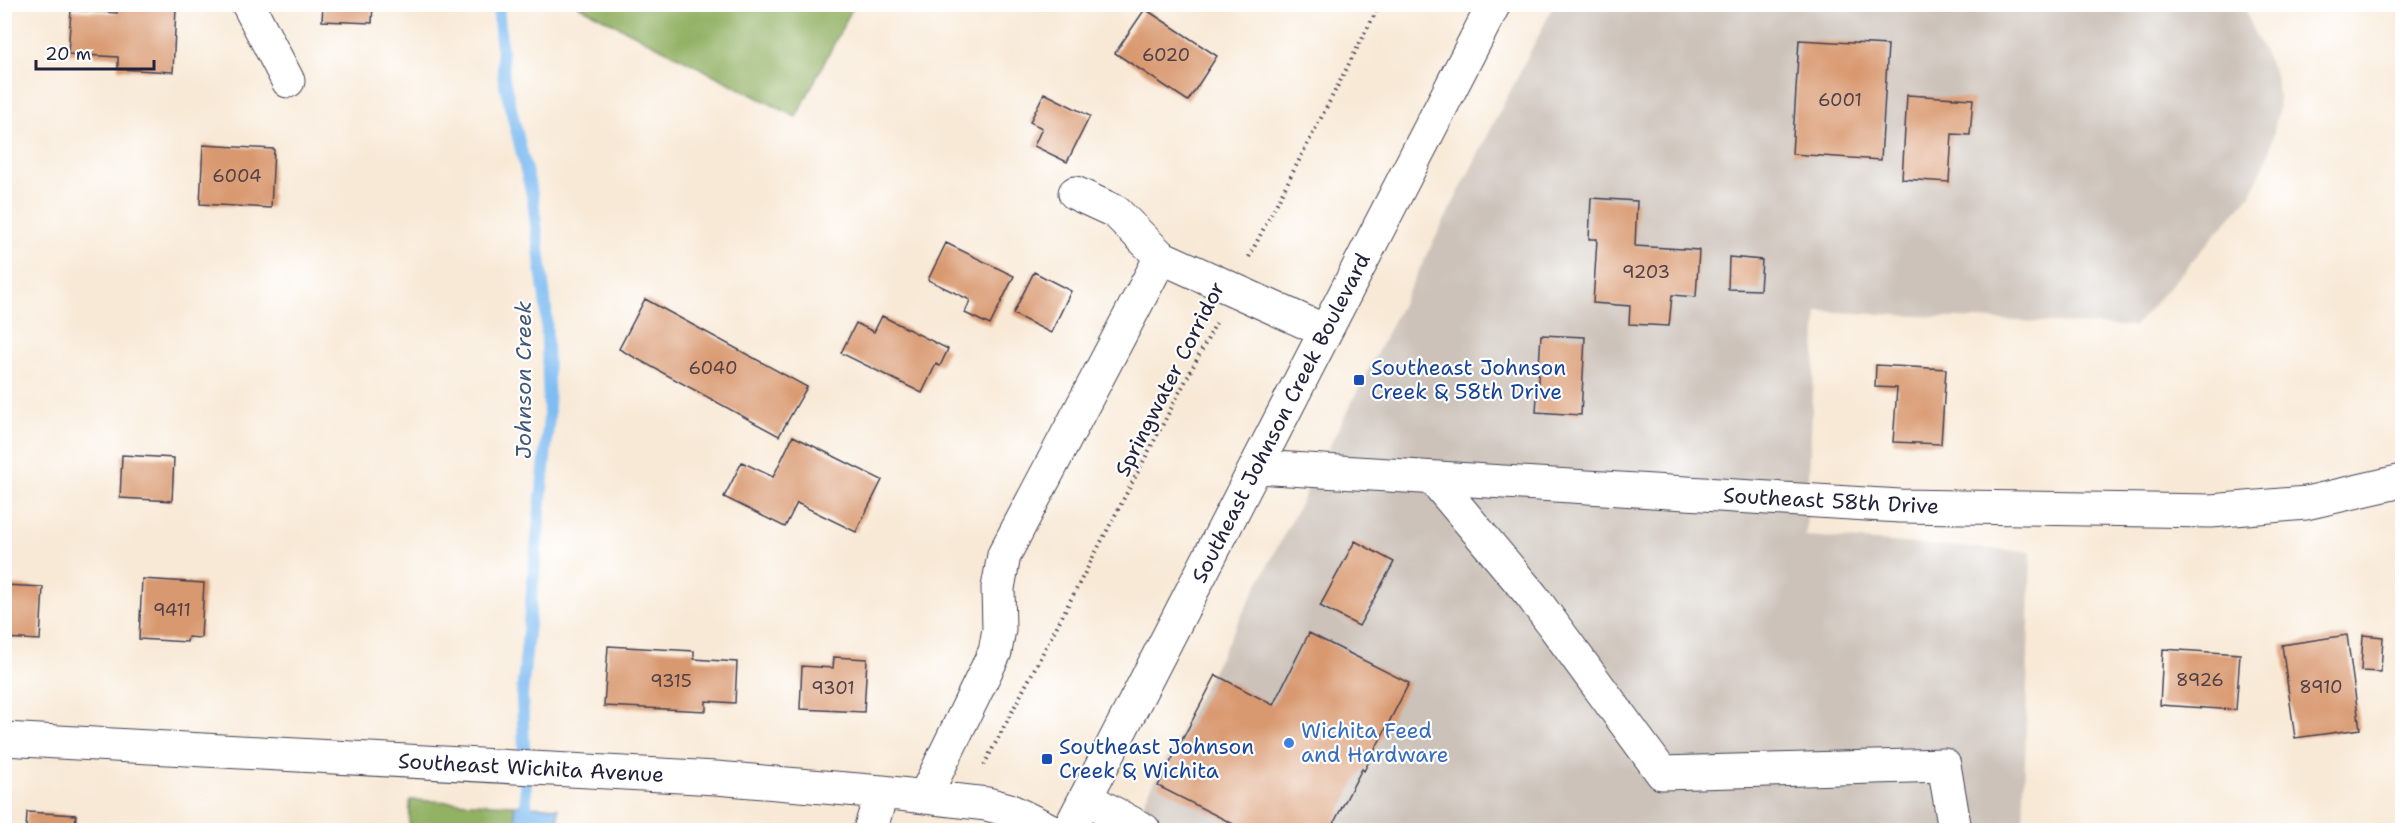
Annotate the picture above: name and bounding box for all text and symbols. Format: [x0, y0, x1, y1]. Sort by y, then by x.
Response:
scale bar [36, 33, 154, 71]
text: 20 m [45, 42, 91, 66]
house number: 6020 [1142, 43, 1190, 67]
house number: 6001 [1818, 88, 1862, 112]
house number: 6004 [212, 164, 262, 188]
street label: Southeast Johnson Creek Boulevard [1185, 248, 1377, 588]
house number: 9203 [1622, 260, 1670, 284]
street label: Springwater Corridor [1109, 277, 1231, 481]
water label: Johnson Creek [509, 301, 538, 459]
place label: Southeast Johnson Creek & 58th Drive [1371, 354, 1566, 406]
house number: 6040 [688, 356, 738, 380]
marker: Southeast Johnson Creek & 58th Drive [1352, 373, 1366, 387]
street label: Southeast 58th Drive [1722, 481, 1940, 521]
house number: 9411 [153, 598, 191, 622]
house number: 8926 [2176, 668, 2224, 692]
house number: 9315 [650, 669, 692, 693]
house number: 8910 [2299, 675, 2343, 699]
house number: 9301 [811, 676, 855, 700]
place label: Wichita Feed and Hardware [1301, 717, 1449, 769]
place label: Southeast Johnson Creek & Wichita [1059, 733, 1254, 785]
marker: Wichita Feed and Hardware [1282, 736, 1296, 750]
street label: Southeast Wichita Avenue [397, 747, 665, 789]
marker: Southeast Johnson Creek & Wichita [1040, 752, 1054, 766]

